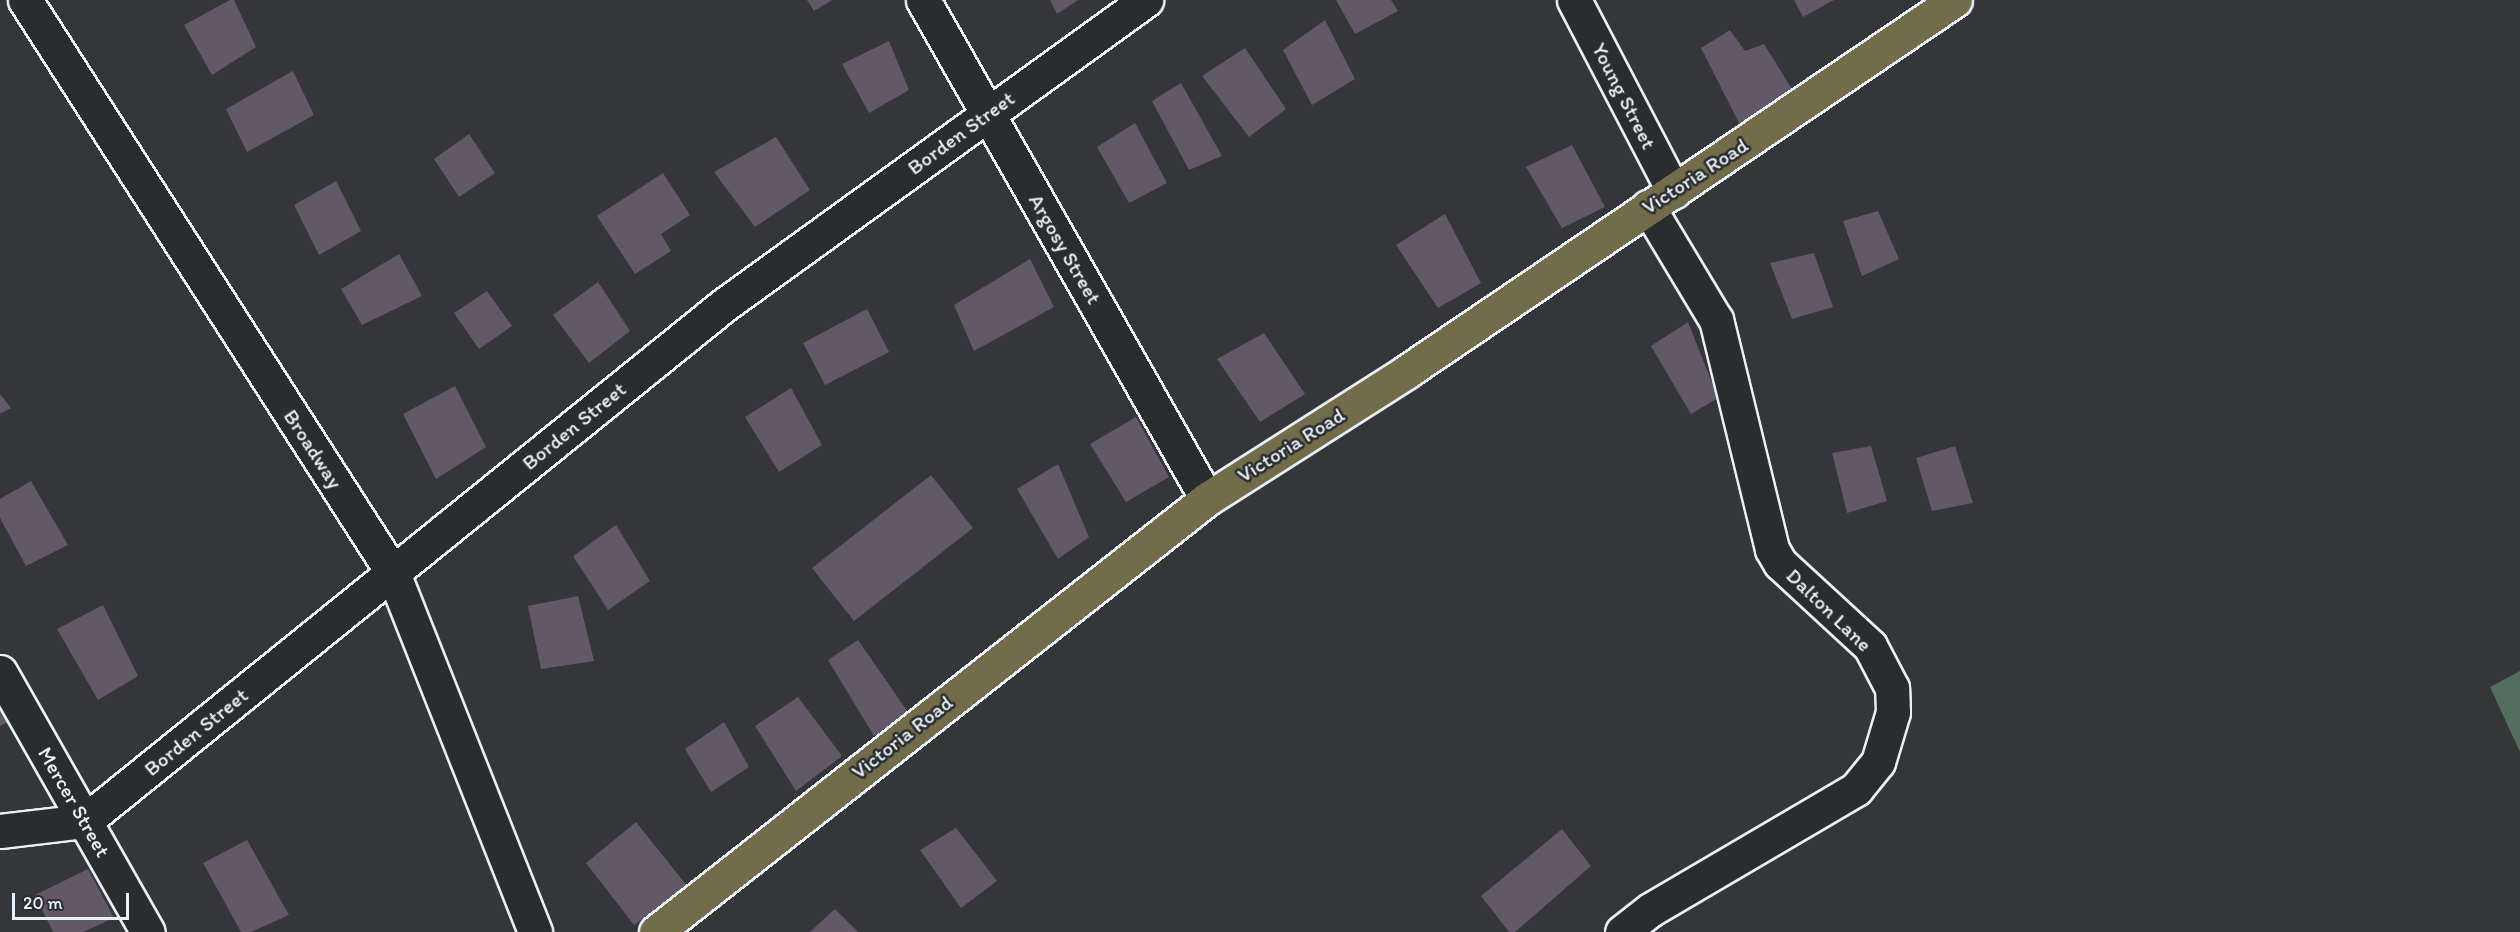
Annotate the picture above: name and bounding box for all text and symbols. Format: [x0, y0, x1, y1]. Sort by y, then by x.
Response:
street label: Young Street [1587, 39, 1661, 153]
street label: Borden Street [903, 86, 1019, 180]
street label: Victoria Road [1638, 133, 1752, 219]
street label: Argosy Street [1023, 190, 1107, 308]
street label: Borden Street [517, 377, 631, 475]
street label: Victoria Road [1233, 402, 1349, 488]
street label: Broadway [278, 405, 348, 493]
street label: Dalton Lane [1781, 563, 1877, 657]
street label: Borden Street [139, 683, 253, 781]
street label: Victoria Road [847, 690, 957, 784]
street label: Mercer Street [32, 742, 116, 862]
scale bar [15, 881, 132, 919]
text: 20 m [23, 892, 63, 914]

